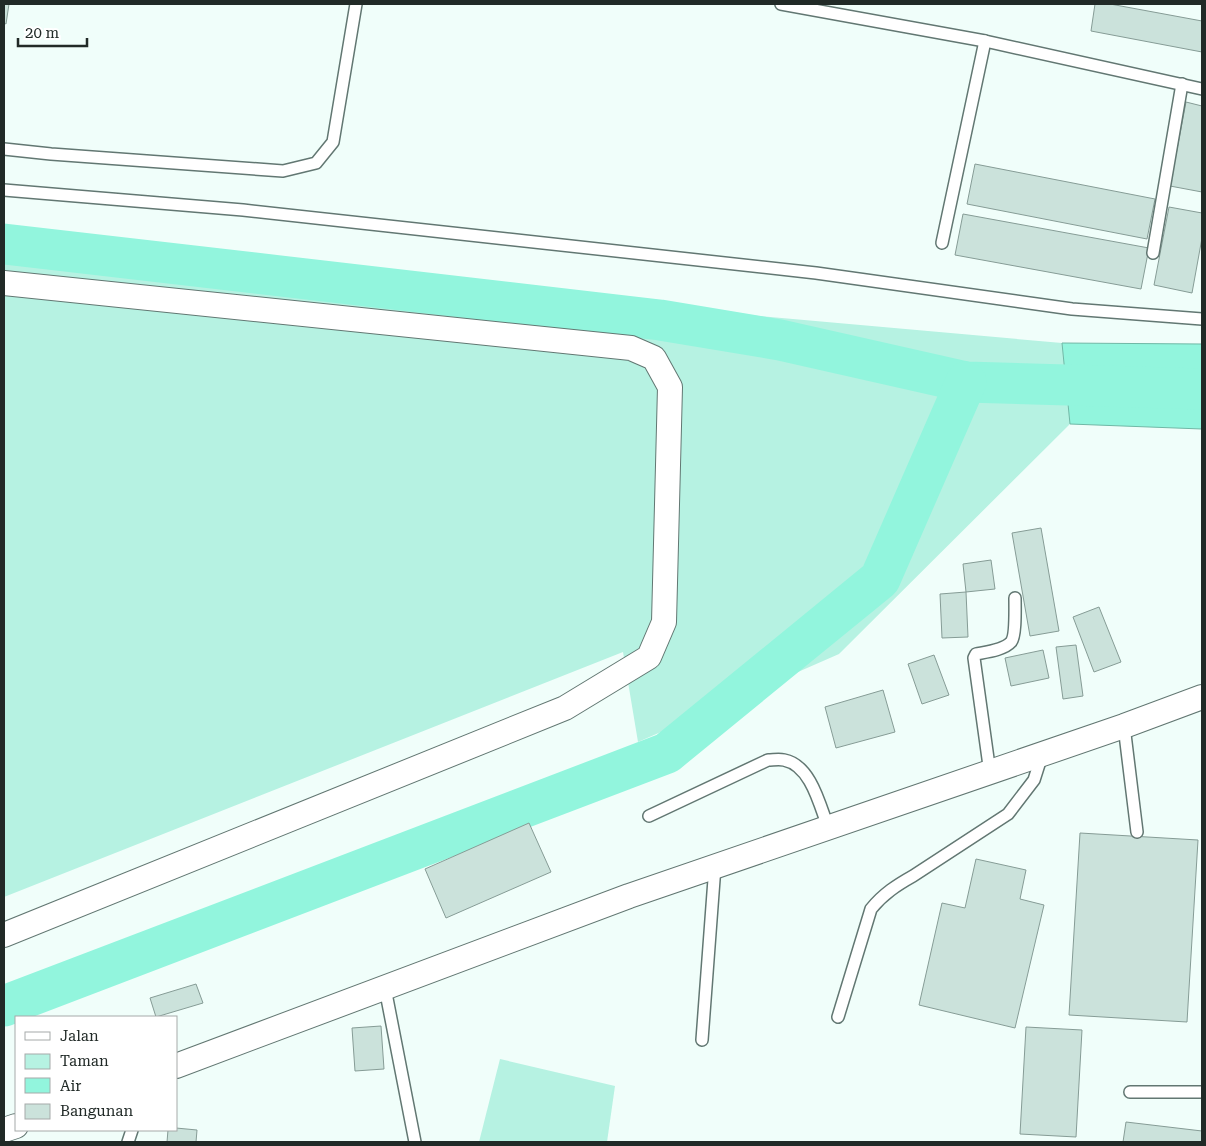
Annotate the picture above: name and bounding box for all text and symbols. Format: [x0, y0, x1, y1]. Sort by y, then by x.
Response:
scale bar [18, 15, 86, 47]
text: 20 m [25, 24, 60, 42]
legend [15, 1016, 178, 1131]
text: Jalan [60, 1027, 99, 1045]
text: Taman [60, 1052, 109, 1070]
text: Air [60, 1077, 81, 1095]
text: Bangunan [60, 1102, 133, 1120]

